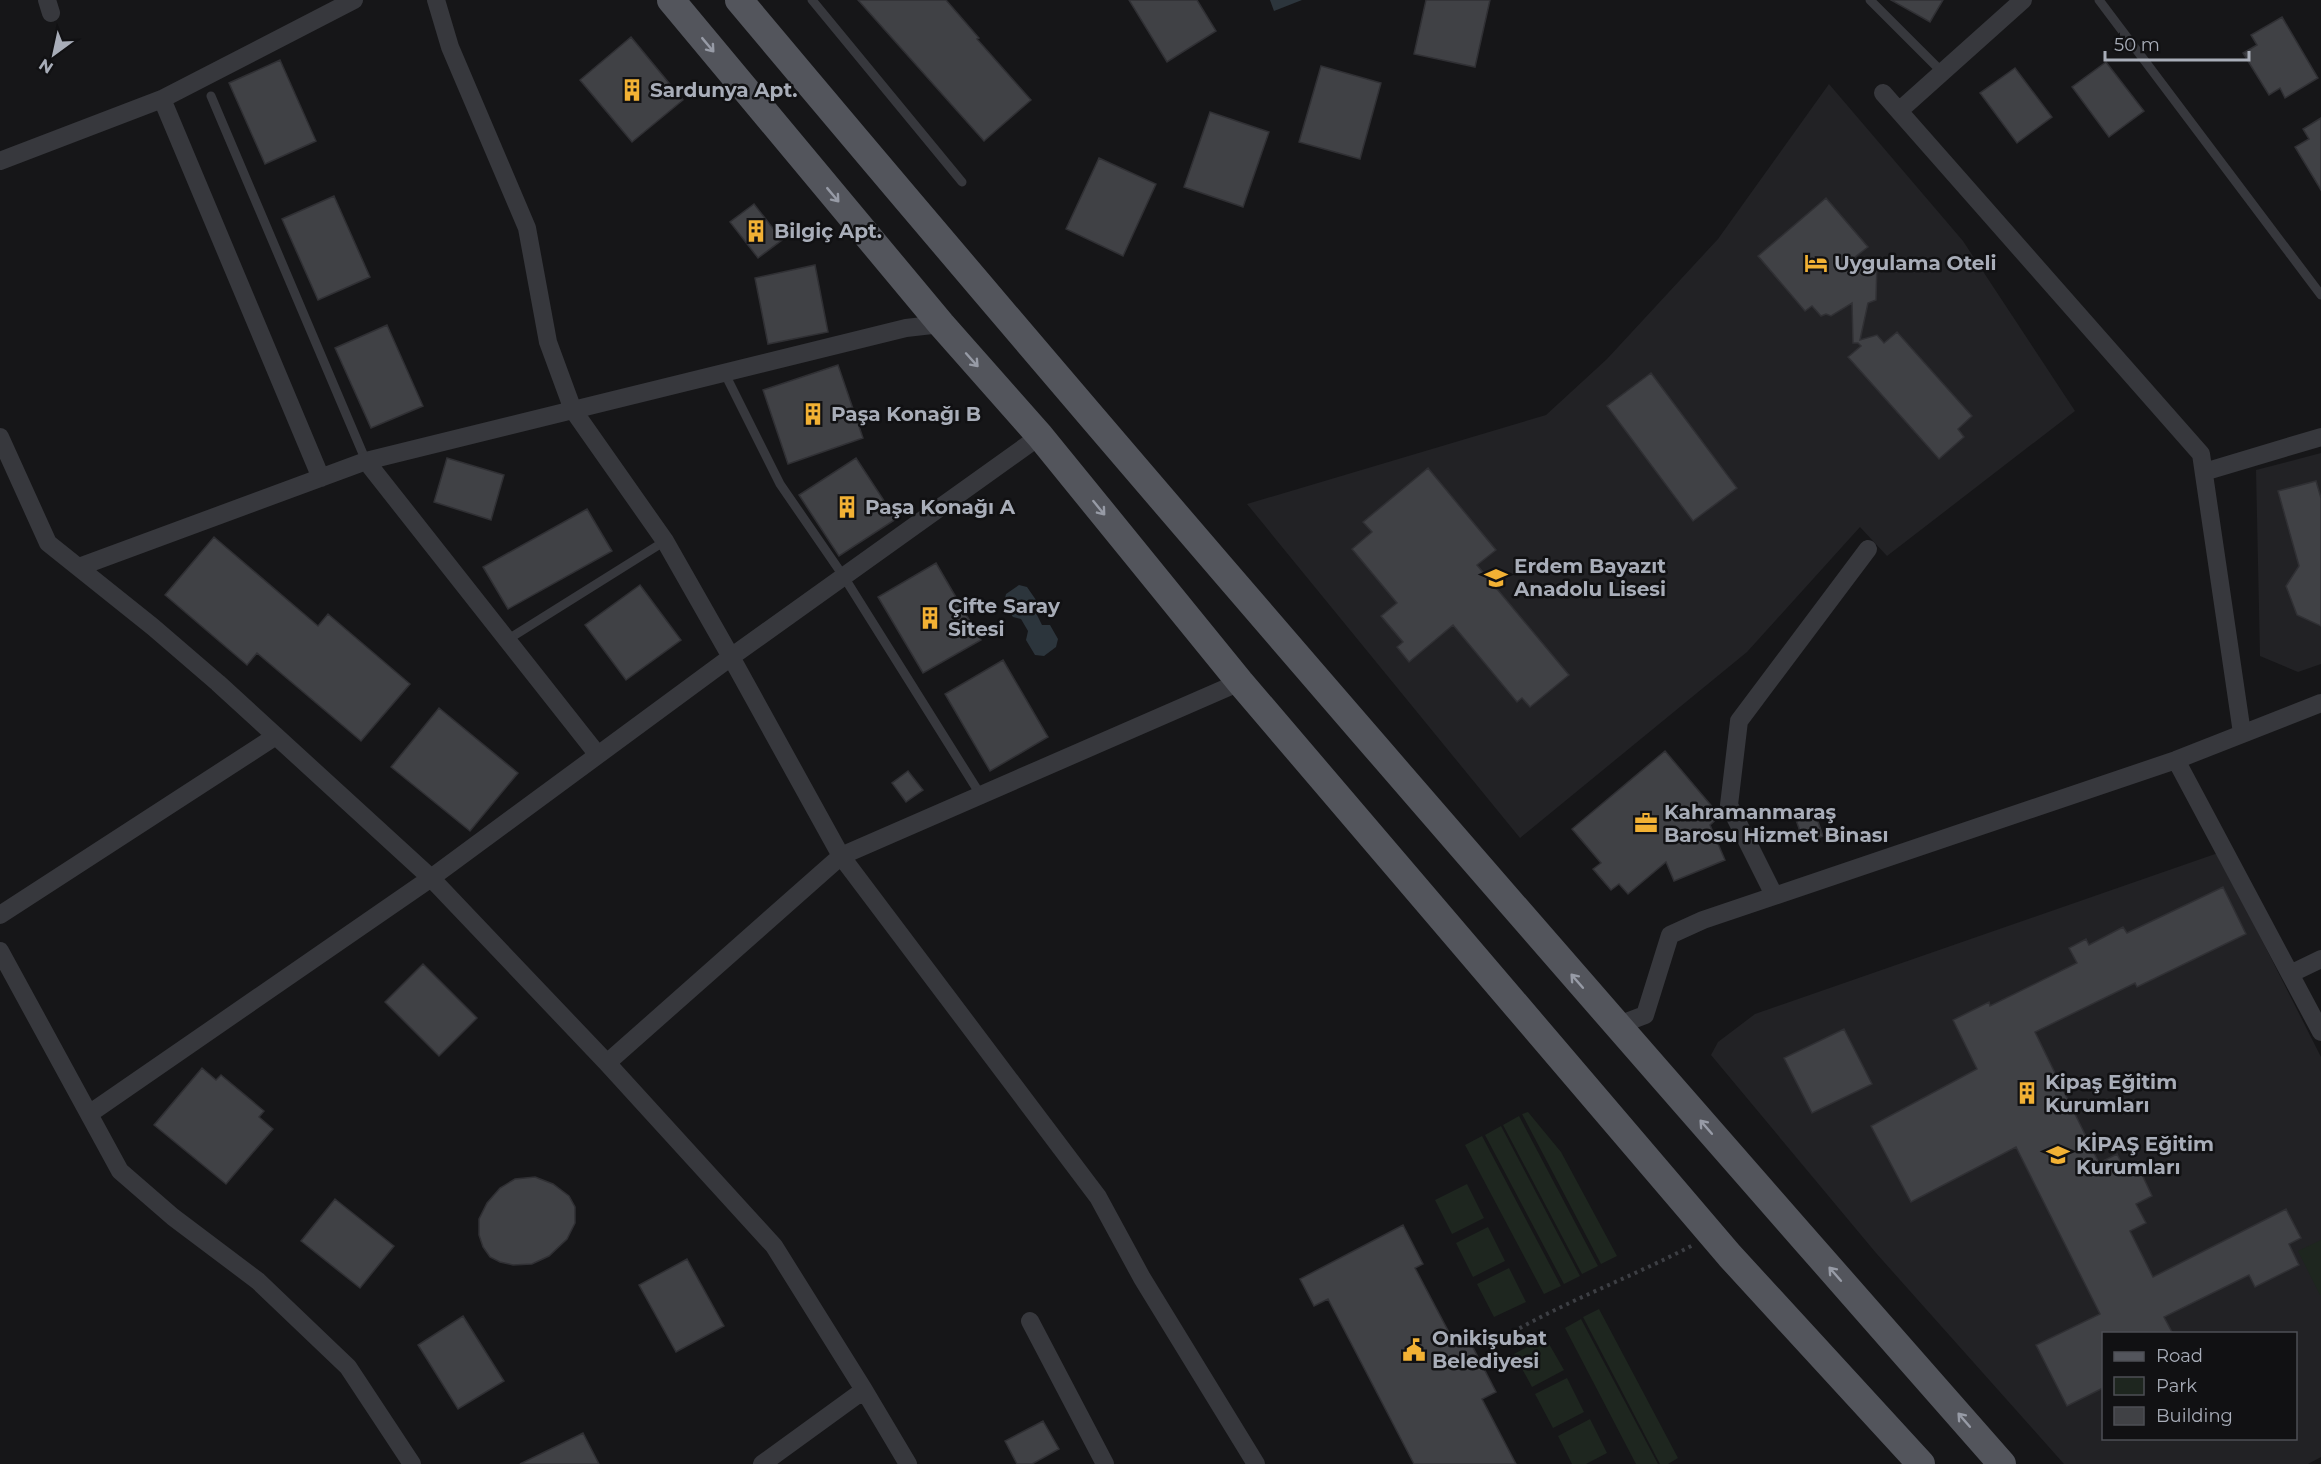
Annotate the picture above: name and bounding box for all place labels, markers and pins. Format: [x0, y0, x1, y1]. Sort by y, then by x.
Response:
building icon: Sardunya Apt. [619, 77, 645, 103]
place label: Sardunya Apt. [650, 78, 798, 102]
building icon: Bilgiç Apt. [743, 218, 769, 244]
place label: Bilgiç Apt. [774, 219, 882, 243]
hotel icon: Uygulama Oteli [1803, 250, 1829, 276]
place label: Uygulama Oteli [1834, 251, 1997, 275]
building icon: Paşa Konağı B [800, 401, 826, 427]
place label: Paşa Konağı B [831, 402, 981, 426]
building icon: Paşa Konağı A [834, 494, 860, 520]
place label: Paşa Konağı A [865, 495, 1016, 519]
place label: Erdem Bayazıt Anadolu Lisesi [1513, 554, 1666, 601]
school or university icon: Erdem Bayazıt Anadolu Lisesi [1483, 565, 1509, 591]
place label: Çifte Saray Sitesi [948, 594, 1061, 641]
building icon: Çifte Saray Sitesi [917, 605, 943, 631]
place label: Kahramanmaraş Barosu Hizmet Binası [1664, 800, 1888, 847]
office icon: Kahramanmaraş Barosu Hizmet Binası [1633, 810, 1659, 836]
place label: Kipaş Eğitim Kurumları [2045, 1070, 2177, 1117]
building icon: Kipaş Eğitim Kurumları [2014, 1080, 2040, 1106]
place label: KİPAŞ Eğitim Kurumları [2076, 1132, 2214, 1179]
school or university icon: KİPAŞ Eğitim Kurumları [2045, 1142, 2071, 1168]
place label: Onikişubat Belediyesi [1432, 1326, 1547, 1373]
public building icon: Onikişubat Belediyesi [1401, 1337, 1427, 1363]

